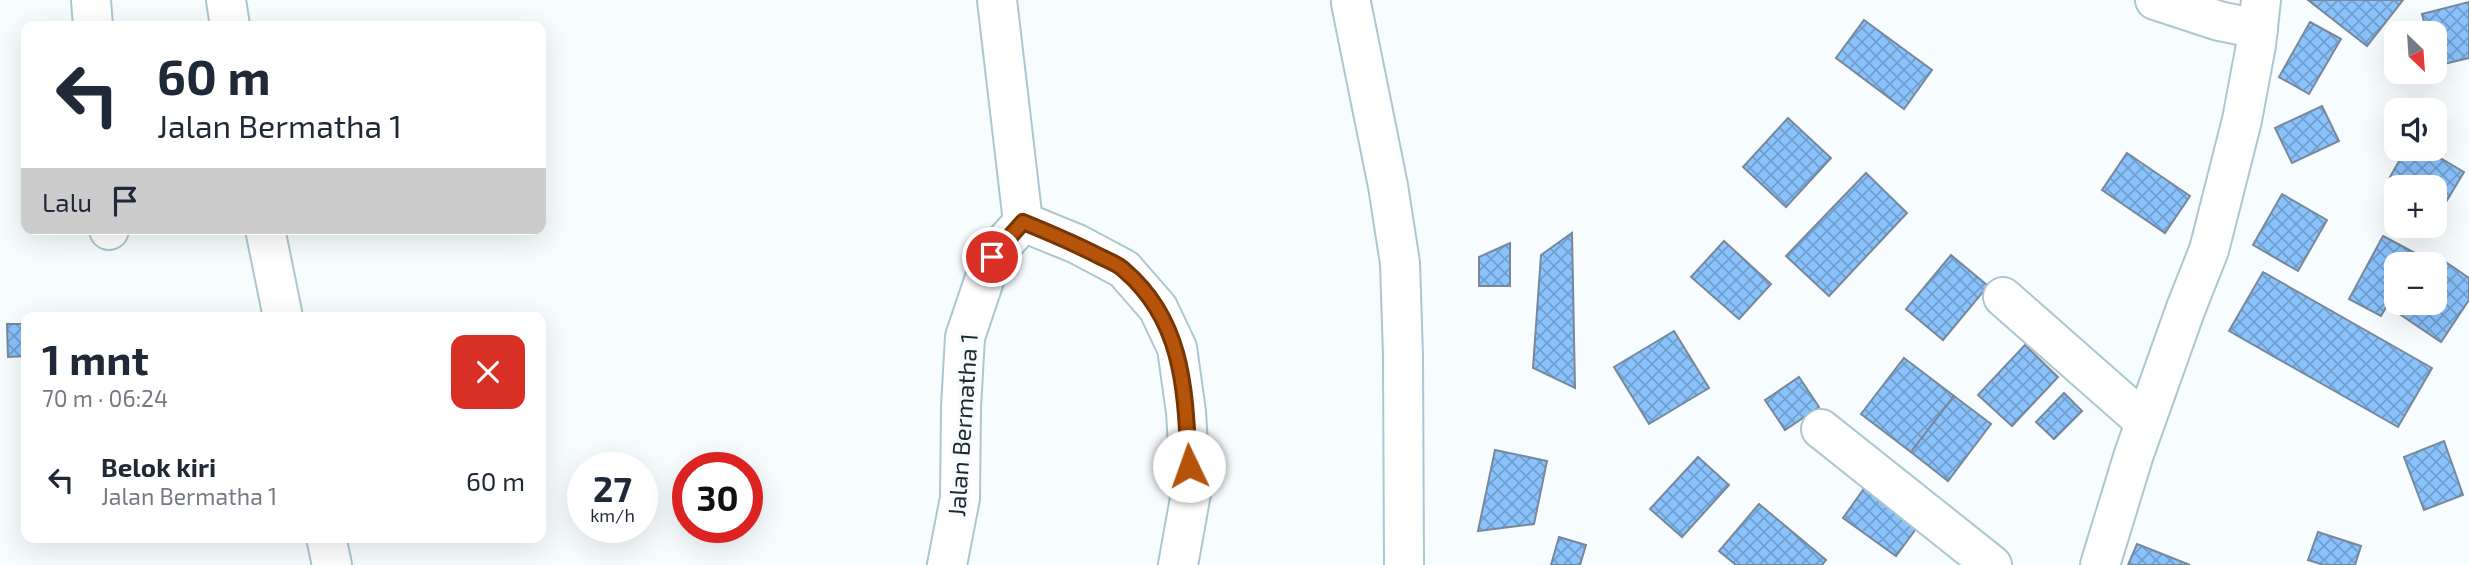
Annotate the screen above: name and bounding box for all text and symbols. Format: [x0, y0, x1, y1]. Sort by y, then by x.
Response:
north arrow [2384, 21, 2446, 84]
map controls [2384, 21, 2447, 315]
text: 60 m [157, 46, 271, 105]
icon: left [42, 49, 133, 140]
button: sound [2384, 98, 2447, 161]
text: Jalan Bermatha 1 [157, 106, 402, 144]
button: + [2384, 175, 2447, 238]
icon: arrive [106, 182, 144, 220]
text: Lalu [42, 186, 92, 217]
pin [962, 227, 1022, 287]
icon: arrive [973, 238, 1011, 276]
button: − [2384, 252, 2447, 315]
street label: Jalan Bermatha 1 [941, 332, 983, 518]
text: 1 mnt [42, 333, 149, 383]
button: close [451, 335, 525, 409]
text: 70 m · 06:24 [42, 384, 168, 412]
position arrow [1152, 429, 1226, 503]
text: Belok kiri [101, 451, 216, 482]
speed limit sign: 30 [672, 452, 763, 543]
icon: left [42, 461, 80, 499]
text: 60 m [466, 465, 525, 496]
text: 27 [593, 467, 632, 509]
text: Jalan Bermatha 1 [101, 482, 277, 510]
text: km/h [590, 504, 635, 526]

